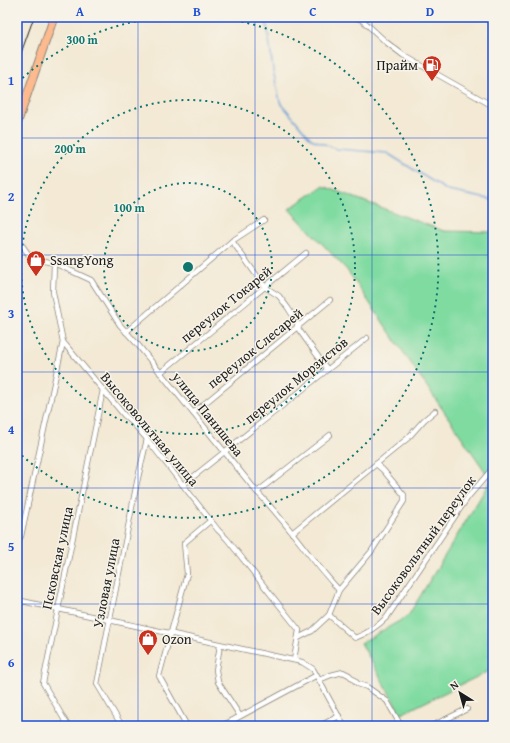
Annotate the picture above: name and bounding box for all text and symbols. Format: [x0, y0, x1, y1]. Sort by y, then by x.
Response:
text: A [76, 2, 85, 21]
text: B [193, 2, 201, 21]
text: C [309, 2, 317, 21]
text: D [426, 2, 434, 21]
text: 300 m [66, 31, 99, 48]
fuel station icon: Прайм [421, 54, 443, 82]
place label: Прайм [376, 55, 418, 75]
text: 1 [8, 71, 14, 90]
text: 200 m [54, 140, 87, 157]
text: 2 [8, 187, 15, 206]
text: 100 m [113, 199, 146, 216]
shop icon: SsangYong [25, 249, 47, 277]
place label: SsangYong [50, 250, 113, 270]
centre of rings [181, 260, 195, 274]
street label: переулок Токарей [176, 261, 276, 347]
street label: переулок Слесарей [203, 303, 307, 393]
text: 3 [8, 304, 14, 323]
street label: переулок Морзистов [240, 332, 352, 428]
street label: улица Панишева [167, 367, 249, 461]
street label: Высоковольтная улица [96, 368, 204, 491]
text: 4 [8, 420, 15, 439]
street label: Высоковольтный переулок [366, 471, 481, 619]
street label: Псковская улица [36, 504, 78, 611]
street label: Узловая улица [88, 536, 125, 630]
text: 5 [8, 537, 15, 556]
shop icon: Ozon [137, 628, 159, 656]
place label: Ozon [162, 629, 192, 649]
text: 6 [8, 653, 15, 672]
north arrow [440, 673, 480, 713]
text: N [446, 676, 462, 694]

